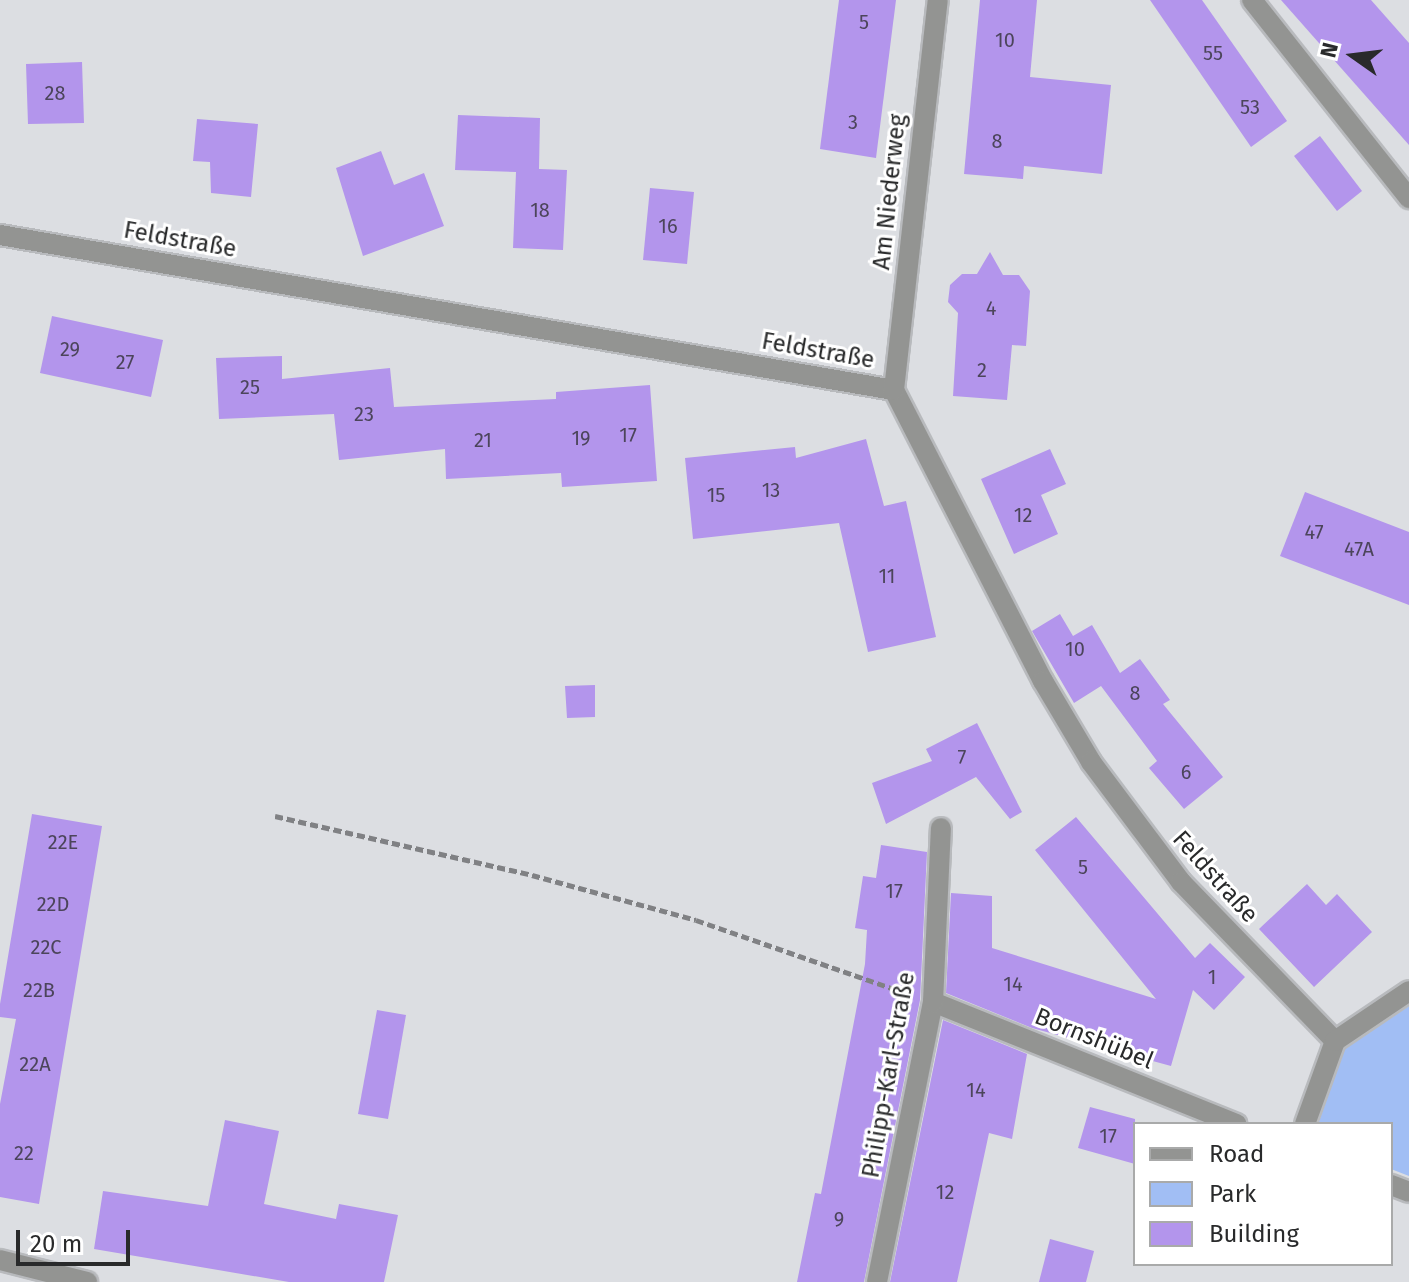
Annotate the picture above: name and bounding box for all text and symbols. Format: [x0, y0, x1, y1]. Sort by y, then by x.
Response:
house number: 5 [859, 10, 869, 34]
north arrow [1313, 16, 1393, 96]
house number: 10 [995, 28, 1015, 52]
text: N [1314, 40, 1344, 60]
house number: 55 [1203, 41, 1223, 65]
house number: 28 [45, 81, 65, 105]
house number: 53 [1240, 95, 1260, 119]
house number: 3 [848, 110, 858, 134]
street label: Am Niederweg [868, 113, 912, 271]
house number: 8 [991, 129, 1003, 153]
house number: 18 [530, 198, 550, 222]
house number: 16 [658, 214, 678, 238]
street label: Feldstraße [121, 216, 239, 264]
house number: 4 [986, 296, 996, 320]
street label: Feldstraße [759, 327, 877, 375]
house number: 29 [60, 337, 80, 361]
house number: 27 [116, 350, 134, 374]
house number: 2 [977, 358, 987, 382]
house number: 25 [240, 375, 260, 399]
house number: 23 [354, 402, 374, 426]
house number: 17 [619, 423, 637, 447]
house number: 19 [571, 426, 591, 450]
house number: 21 [474, 428, 492, 452]
house number: 13 [762, 478, 780, 502]
house number: 15 [707, 483, 725, 507]
house number: 12 [1014, 503, 1032, 527]
house number: 47 [1304, 520, 1324, 544]
house number: 47A [1344, 537, 1374, 561]
house number: 11 [878, 564, 896, 588]
house number: 10 [1065, 637, 1085, 661]
house number: 8 [1129, 681, 1141, 705]
house number: 7 [958, 745, 966, 769]
house number: 6 [1181, 760, 1191, 784]
street label: Feldstraße [1166, 825, 1264, 929]
house number: 22E [48, 830, 78, 854]
house number: 5 [1078, 855, 1088, 879]
house number: 17 [885, 879, 903, 903]
house number: 22D [37, 892, 69, 916]
house number: 22C [31, 935, 61, 959]
house number: 1 [1208, 965, 1216, 989]
street label: Philipp-Karl-Straße [857, 970, 921, 1180]
house number: 14 [1003, 972, 1023, 996]
house number: 22B [23, 978, 55, 1002]
street label: Bornshübel [1030, 1002, 1158, 1076]
house number: 22A [19, 1052, 51, 1076]
house number: 14 [966, 1078, 986, 1102]
legend [1133, 1122, 1393, 1266]
house number: 17 [1099, 1124, 1117, 1148]
text: Road [1209, 1140, 1264, 1168]
house number: 22 [14, 1141, 34, 1165]
house number: 12 [936, 1180, 954, 1204]
text: Park [1209, 1180, 1256, 1208]
house number: 9 [834, 1207, 844, 1231]
scale bar [20, 1214, 134, 1264]
text: Building [1209, 1220, 1299, 1248]
text: 20 m [30, 1230, 82, 1258]

